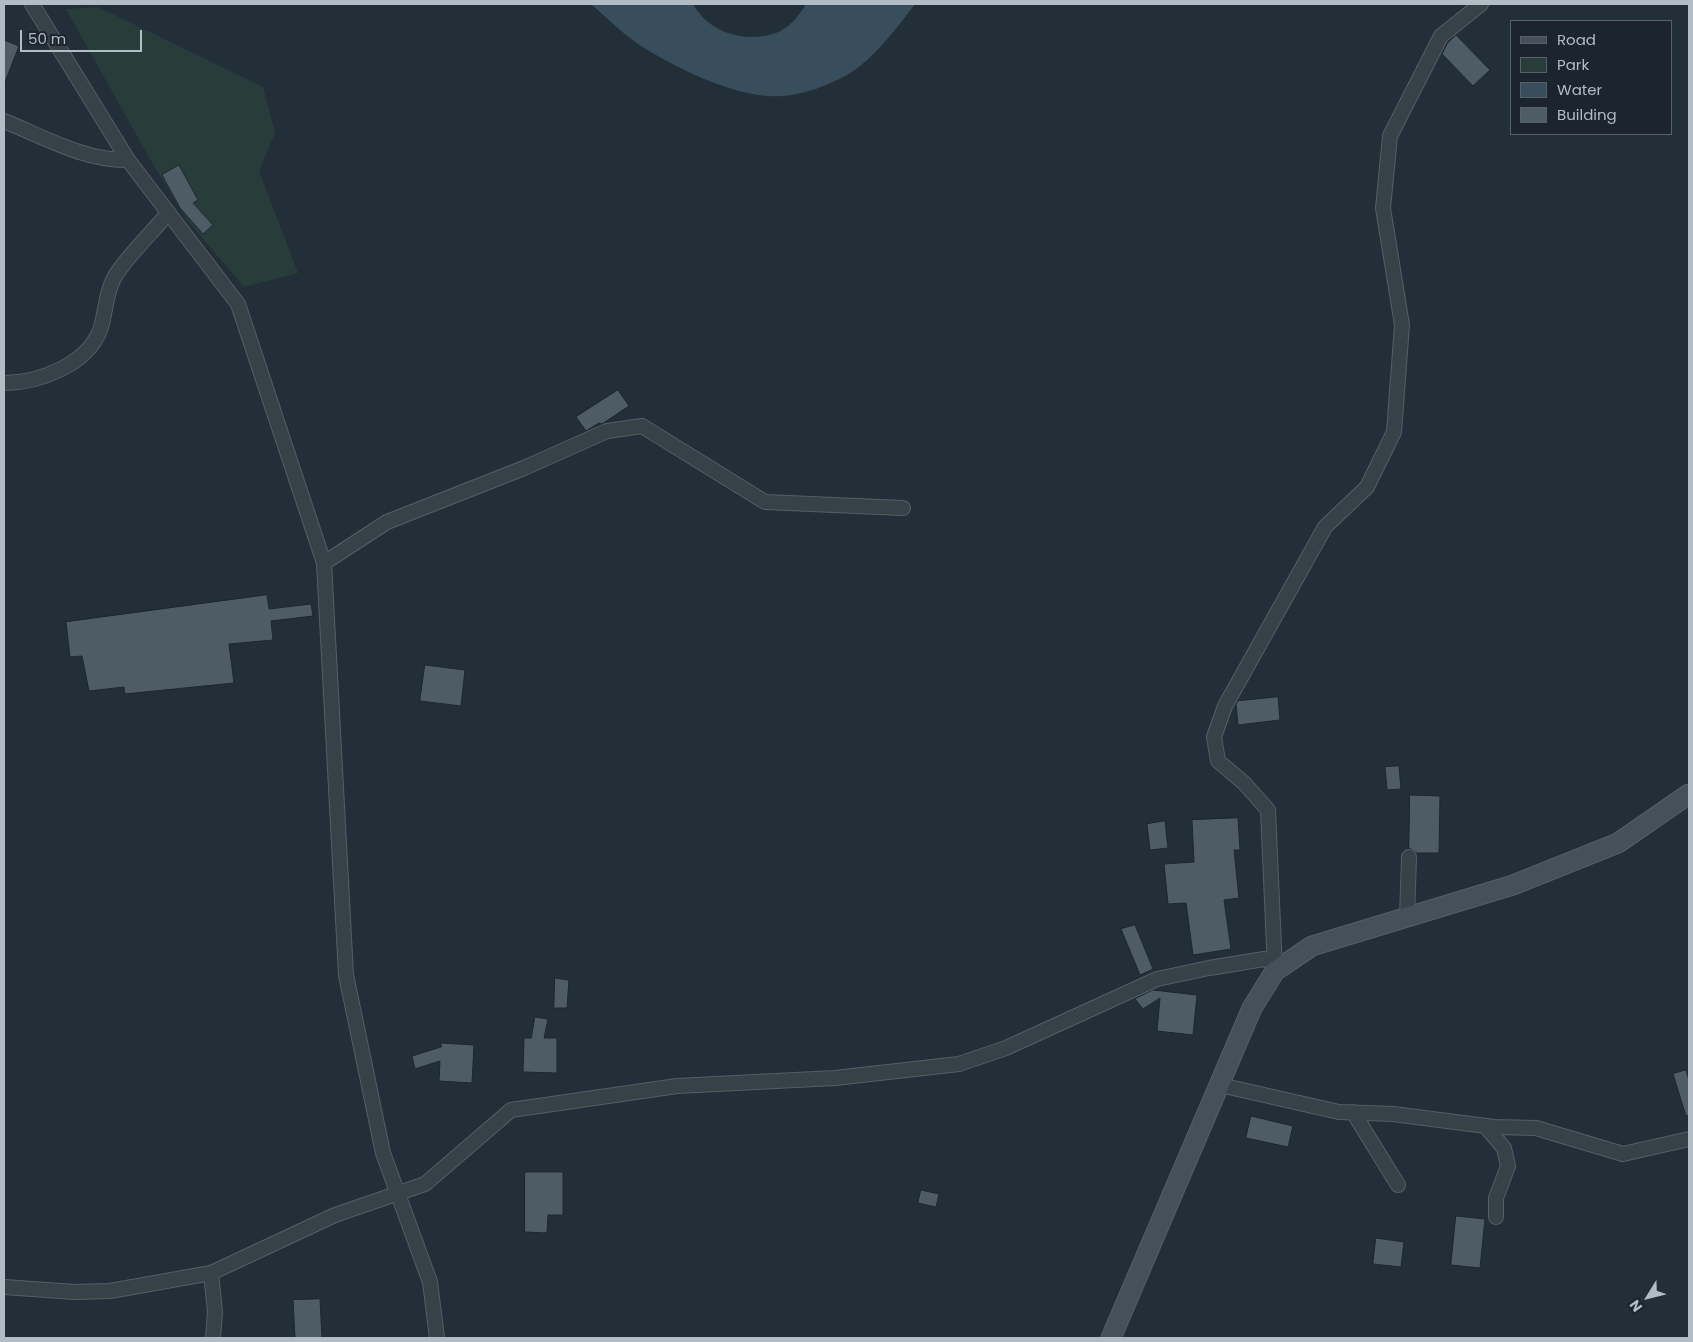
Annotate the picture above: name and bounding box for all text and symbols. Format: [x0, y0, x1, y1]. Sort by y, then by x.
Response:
scale bar [22, 20, 145, 52]
legend [1510, 20, 1673, 135]
text: 50 m [28, 28, 66, 49]
text: Road [1557, 29, 1596, 50]
text: Park [1557, 54, 1589, 75]
text: Water [1557, 79, 1602, 100]
text: Building [1557, 104, 1617, 125]
north arrow [1623, 1272, 1673, 1322]
text: N [1625, 1296, 1647, 1316]

